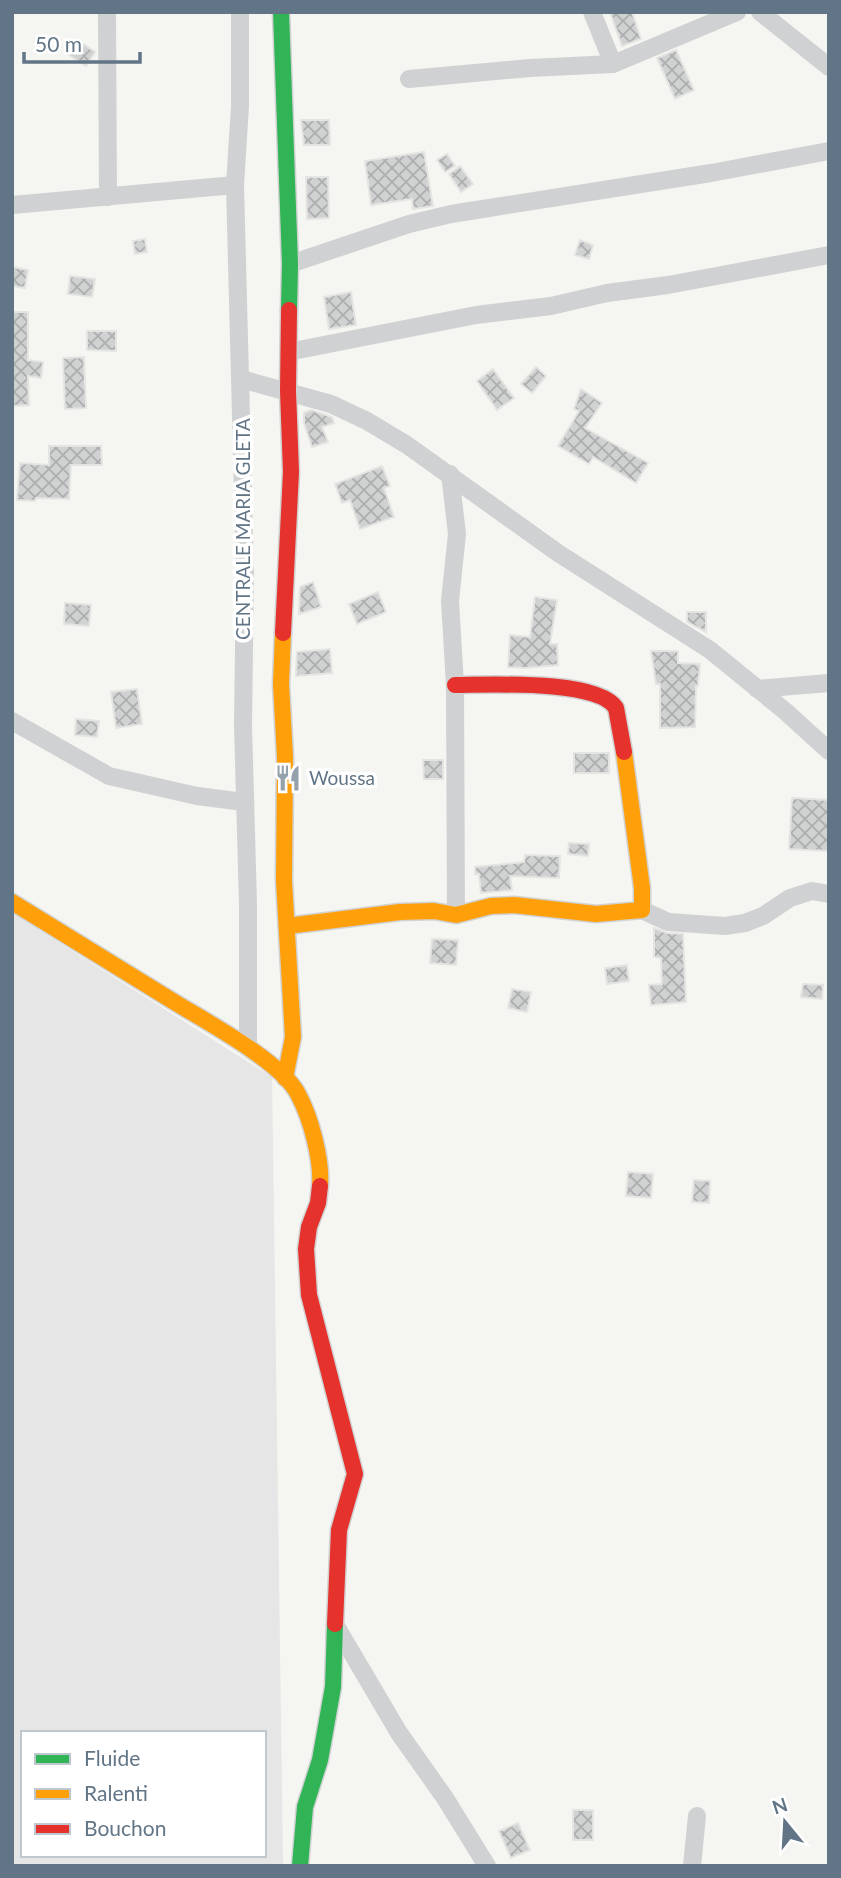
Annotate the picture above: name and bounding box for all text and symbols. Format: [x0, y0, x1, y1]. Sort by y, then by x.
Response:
scale bar [24, 21, 140, 65]
text: 50 m [35, 31, 82, 56]
street label: CENTRALE MARIA GLETA [231, 418, 254, 640]
restaurant icon: Woussa [273, 763, 303, 793]
place label: Woussa [309, 766, 375, 789]
legend [21, 1731, 266, 1857]
text: Fluide [84, 1745, 140, 1770]
text: Ralenti [84, 1780, 148, 1805]
north arrow [750, 1787, 820, 1857]
text: N [769, 1792, 790, 1819]
text: Bouchon [84, 1815, 166, 1840]

